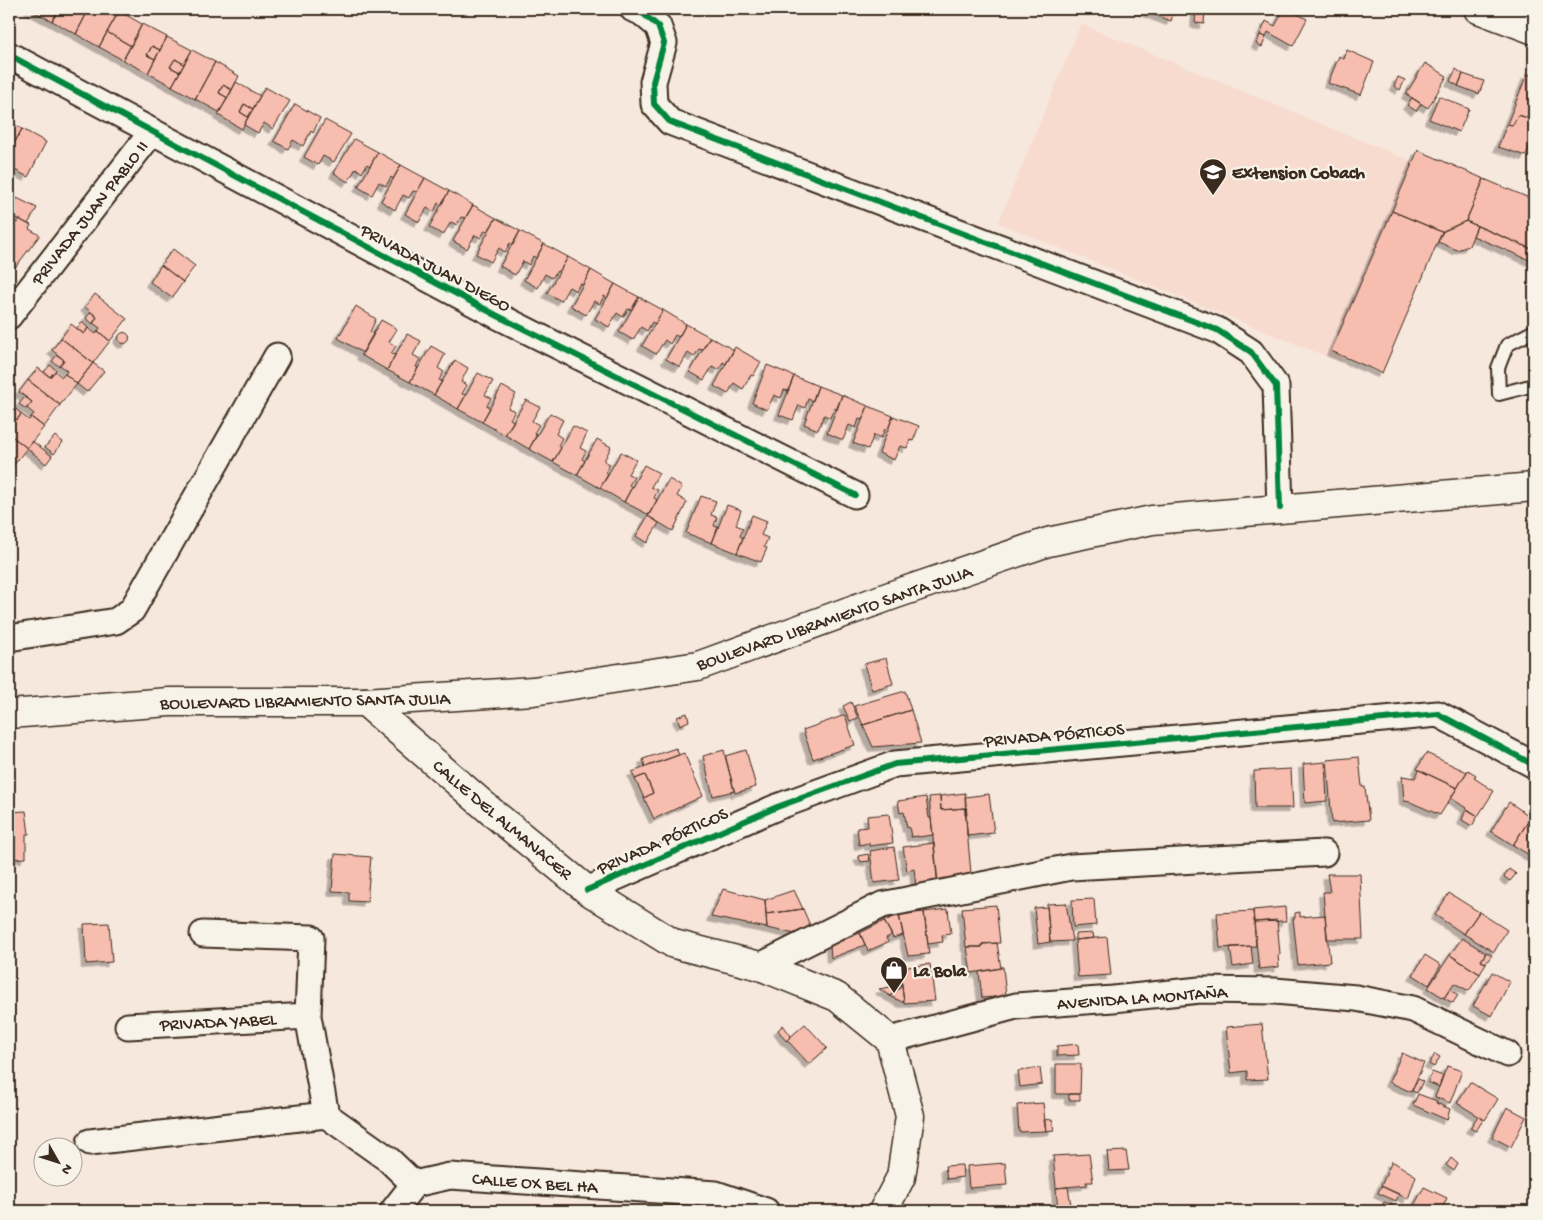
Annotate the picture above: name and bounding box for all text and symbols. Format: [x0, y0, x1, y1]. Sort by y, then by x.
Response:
street label: PRIVADA JUAN PABLO II [27, 137, 154, 291]
school or university icon: Extension Cobach [1198, 157, 1228, 196]
place label: Extension Cobach [1232, 164, 1365, 185]
street label: PRIVADA JUAN DIEGO [355, 220, 514, 318]
street label: BOULEVARD LIBRAMIENTO SANTA JULIA [693, 562, 977, 677]
street label: BOULEVARD LIBRAMIENTO SANTA JULIA [159, 689, 452, 716]
street label: PRIVADA PÓRTICOS [982, 720, 1126, 753]
street label: CALLE DEL ALMANACER [427, 756, 576, 886]
street label: PRIVADA PÓRTICOS [593, 804, 732, 881]
shop icon: La Bola [879, 955, 909, 994]
place label: La Bola [913, 962, 967, 983]
street label: AVENIDA LA MONTAÑA [1056, 983, 1230, 1016]
street label: PRIVADA YABEL [158, 1010, 278, 1037]
north arrow [32, 1138, 82, 1188]
text: N [57, 1160, 76, 1178]
street label: CALLE OX BEL HA [471, 1170, 600, 1199]

